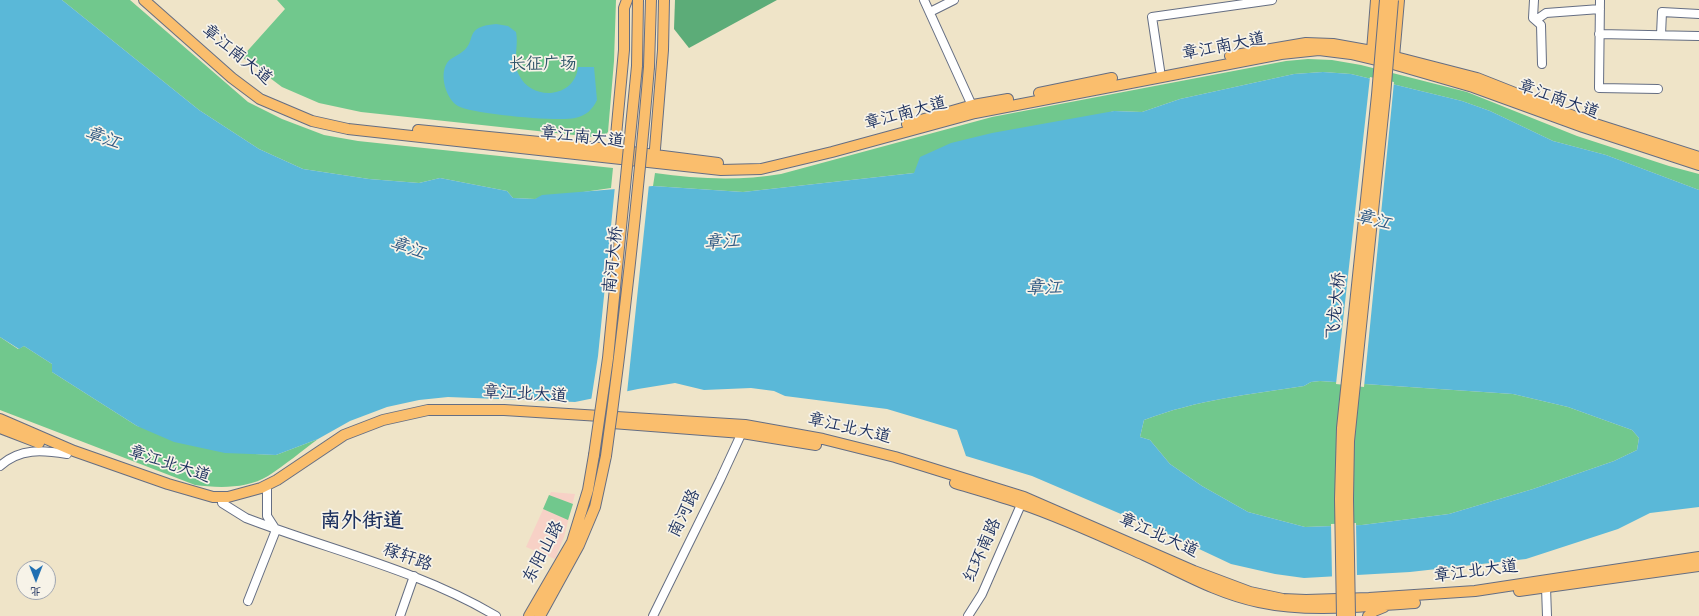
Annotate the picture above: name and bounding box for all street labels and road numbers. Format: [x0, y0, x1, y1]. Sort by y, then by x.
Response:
street label: 章江南大道 [197, 21, 275, 91]
street label: 章江南大道 [1180, 30, 1268, 66]
street label: 章江南大道 [1515, 77, 1601, 125]
street label: 章江南大道 [862, 94, 950, 136]
street label: 章江南大道 [539, 124, 625, 154]
street label: 南河大桥 [601, 225, 629, 295]
street label: 飞龙大桥 [1324, 271, 1352, 341]
street label: 章江北大道 [482, 384, 568, 408]
street label: 章江北大道 [805, 411, 893, 449]
street label: 章江北大道 [125, 443, 213, 489]
street label: 南河路 [666, 487, 706, 541]
street label: 章江北大道 [1115, 510, 1201, 564]
street label: 红环南路 [961, 516, 1007, 586]
street label: 东阳山路 [520, 518, 570, 588]
street label: 稼轩路 [380, 541, 434, 577]
street label: 章江北大道 [1433, 558, 1519, 588]

